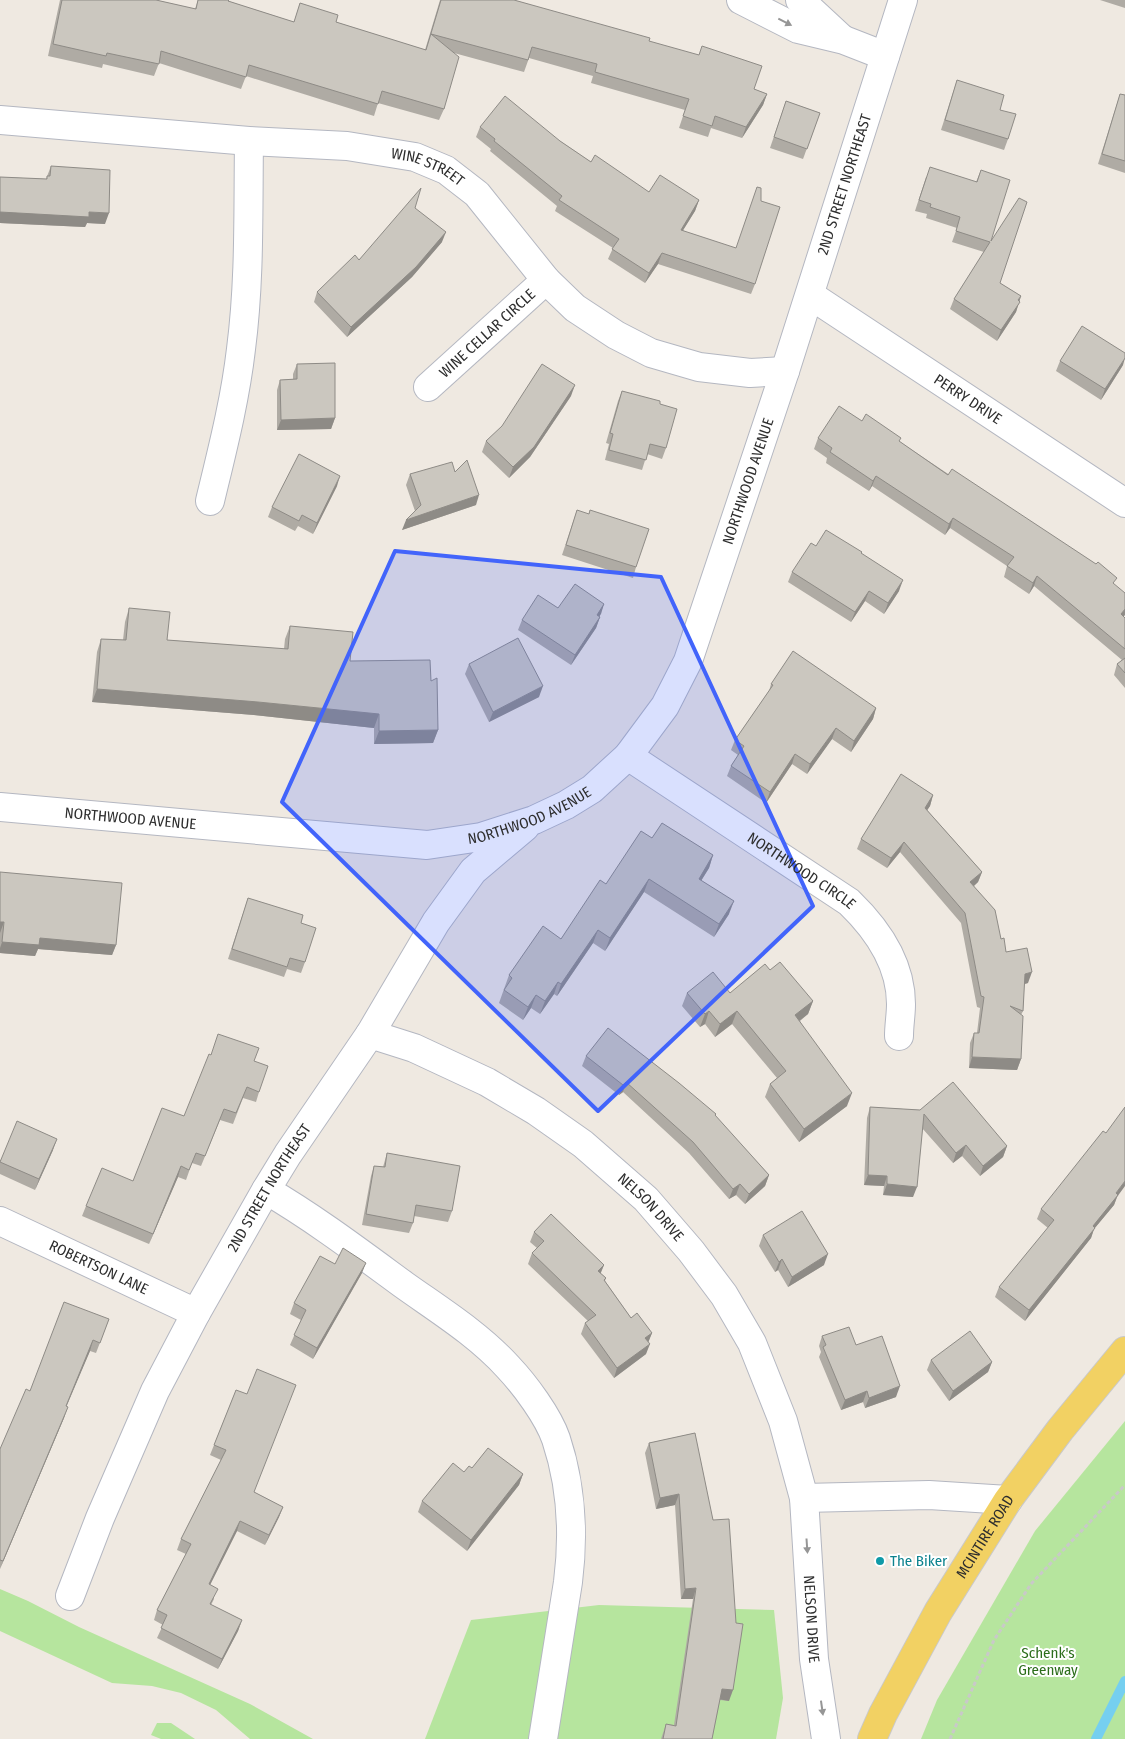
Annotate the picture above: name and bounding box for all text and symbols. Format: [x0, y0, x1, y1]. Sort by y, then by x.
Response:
one-way arrow [777, 18, 792, 26]
street label: 2ND STREET NORTHEAST [814, 112, 875, 257]
street label: WINE STREET [390, 144, 468, 190]
street label: WINE CELLAR CIRCLE [436, 285, 539, 381]
street label: PERRY DRIVE [930, 370, 1005, 428]
street label: NORTHWOOD AVENUE [719, 416, 778, 547]
street label: NORTHWOOD AVENUE [466, 783, 594, 848]
street label: NORTHWOOD AVENUE [64, 804, 197, 833]
street label: NORTHWOOD CIRCLE [744, 828, 860, 913]
street label: 2ND STREET NORTHEAST [224, 1121, 315, 1255]
street label: NELSON DRIVE [614, 1170, 688, 1245]
street label: ROBERTSON LANE [46, 1236, 151, 1298]
street label: MCINTIRE ROAD [952, 1492, 1018, 1582]
one-way arrow [803, 1538, 811, 1554]
place label: The Biker [890, 1552, 948, 1570]
marker: The Biker [874, 1555, 886, 1567]
street label: NELSON DRIVE [800, 1575, 823, 1664]
park label: Schenk's Greenway [1018, 1644, 1078, 1679]
one-way arrow [818, 1700, 826, 1716]

